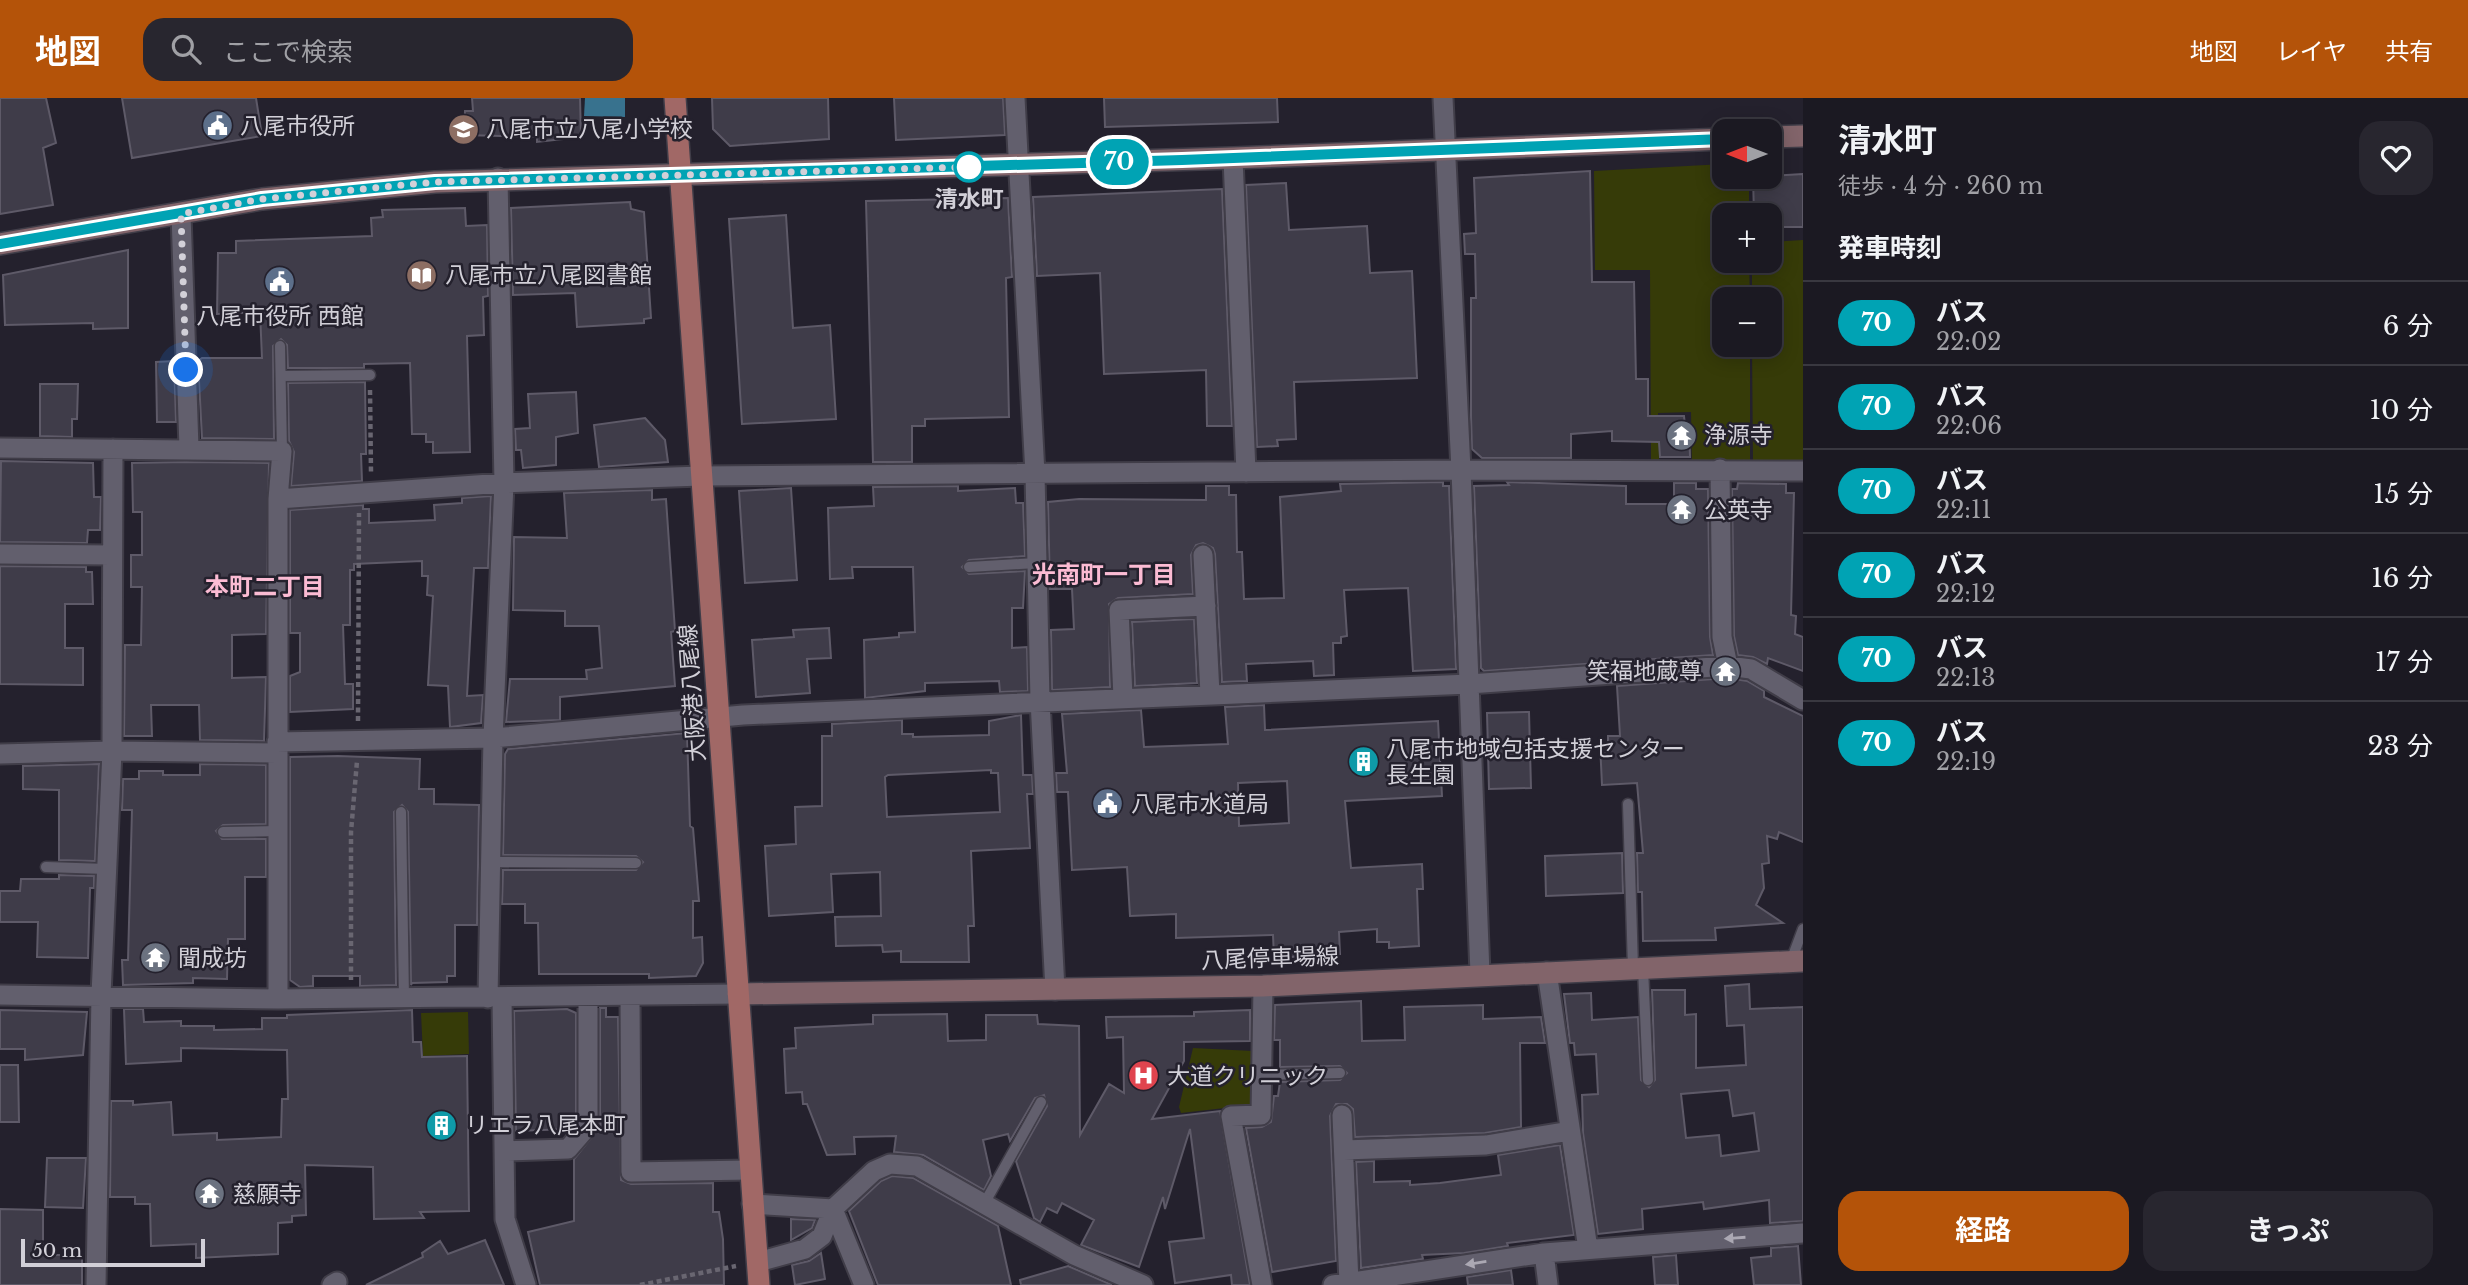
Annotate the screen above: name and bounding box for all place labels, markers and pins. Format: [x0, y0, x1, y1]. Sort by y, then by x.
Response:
public building icon: 八尾市役所 [200, 109, 234, 143]
place label: 八尾市役所 [240, 112, 355, 140]
school or university icon: 八尾市立八尾小学校 [446, 112, 480, 146]
place label: 八尾市立八尾小学校 [486, 115, 693, 143]
marker: 清水町 [954, 152, 984, 182]
place label: 清水町 [935, 185, 1004, 213]
library icon: 八尾市立八尾図書館 [405, 258, 439, 292]
place label: 八尾市立八尾図書館 [445, 261, 652, 289]
public building icon: 八尾市役所 西館 [263, 265, 297, 299]
place label: 八尾市役所 西館 [196, 302, 364, 330]
temple icon: 浄源寺 [1664, 418, 1698, 452]
place label: 浄源寺 [1704, 421, 1773, 449]
temple icon: 公英寺 [1664, 493, 1698, 527]
place label: 公英寺 [1704, 496, 1773, 524]
temple icon: 笑福地蔵尊 [1708, 654, 1742, 688]
place label: 笑福地蔵尊 [1587, 657, 1702, 685]
place label: 八尾市地域包括支援センター 長生園 [1386, 735, 1685, 789]
building icon: 八尾市地域包括支援センター 長生園 [1346, 745, 1380, 779]
public building icon: 八尾市水道局 [1091, 787, 1125, 821]
place label: 八尾市水道局 [1131, 790, 1269, 818]
temple icon: 聞成坊 [138, 941, 172, 975]
place label: 聞成坊 [178, 944, 247, 972]
hospital icon: 大道クリニック [1127, 1059, 1161, 1093]
place label: 大道クリニック [1167, 1062, 1328, 1090]
building icon: リエラ八尾本町 [425, 1108, 459, 1142]
place label: リエラ八尾本町 [465, 1111, 626, 1139]
temple icon: 慈願寺 [193, 1177, 227, 1211]
place label: 慈願寺 [233, 1180, 302, 1208]

